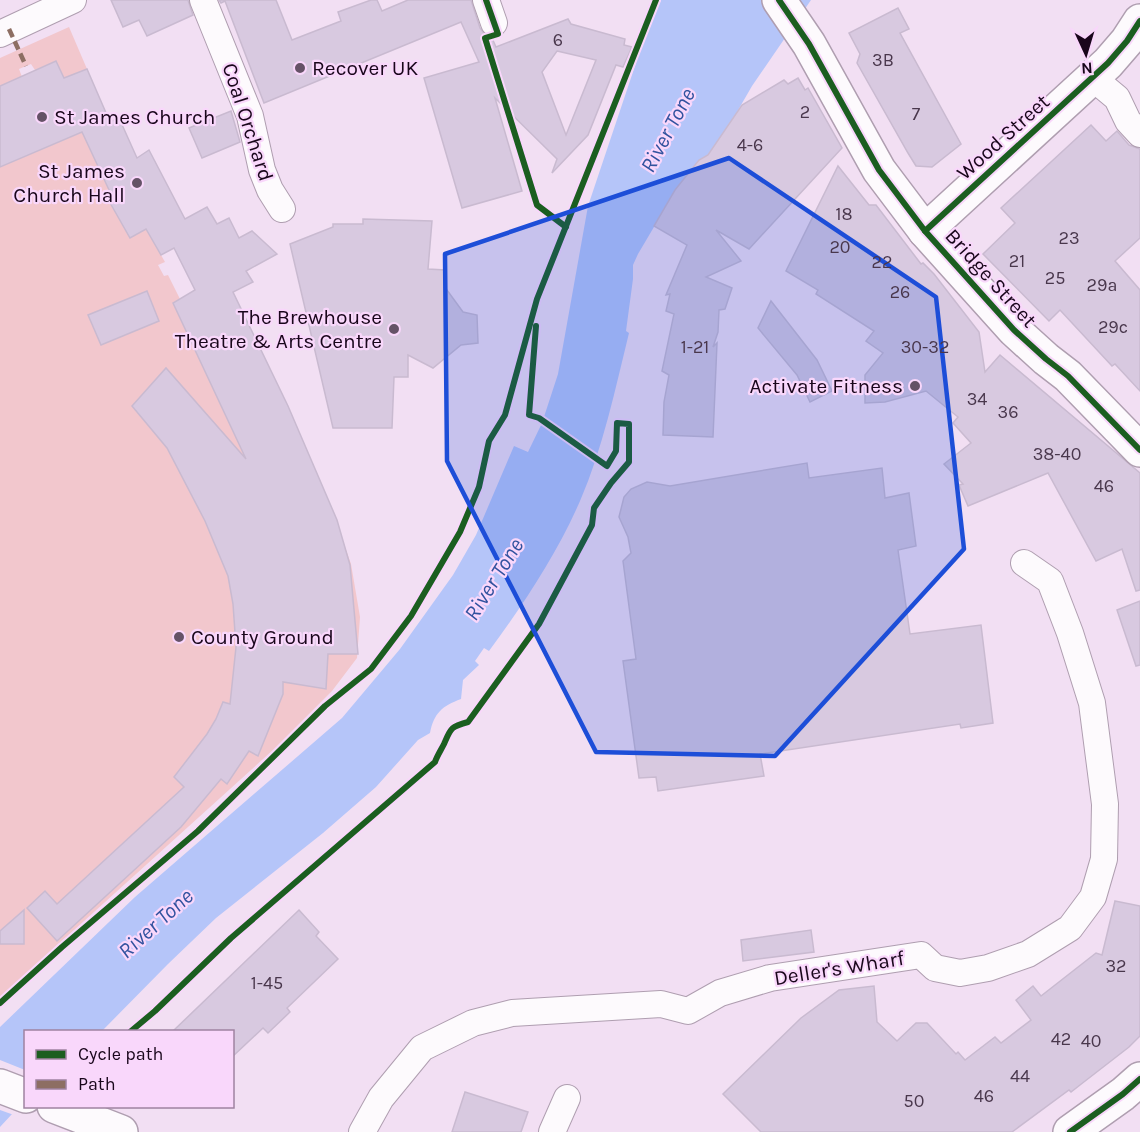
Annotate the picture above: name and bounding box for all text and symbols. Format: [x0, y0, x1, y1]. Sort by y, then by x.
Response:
north arrow [1056, 24, 1116, 84]
house number: 6 [553, 29, 563, 51]
house number: 3B [872, 49, 894, 71]
place label: Recover UK [312, 56, 419, 80]
text: N [1081, 59, 1093, 78]
street label: Coal Orchard [218, 60, 278, 184]
marker: Recover UK [293, 61, 307, 75]
water label: River Tone [635, 84, 701, 177]
street label: Wood Street [952, 89, 1054, 185]
house number: 2 [800, 101, 810, 123]
house number: 7 [912, 103, 921, 125]
place label: St James Church [54, 105, 215, 129]
marker: St James Church [35, 110, 49, 124]
house number: 4-6 [737, 134, 763, 156]
place label: St James Church Hall [13, 159, 125, 207]
marker: St James Church Hall [130, 176, 144, 190]
house number: 18 [835, 203, 853, 225]
street label: Bridge Street [940, 224, 1042, 332]
house number: 23 [1058, 227, 1080, 249]
house number: 20 [829, 236, 851, 258]
house number: 21 [1009, 250, 1025, 272]
house number: 22 [872, 251, 892, 273]
house number: 25 [1045, 267, 1065, 289]
house number: 29a [1087, 274, 1117, 296]
house number: 26 [890, 281, 910, 303]
place label: The Brewhouse Theatre & Arts Centre [175, 305, 382, 353]
house number: 29c [1098, 316, 1128, 338]
marker: The Brewhouse Theatre & Arts Centre [387, 322, 401, 336]
house number: 1-21 [681, 336, 709, 358]
house number: 30-32 [901, 336, 949, 358]
place label: Activate Fitness [749, 374, 903, 398]
marker: Activate Fitness [908, 379, 922, 393]
house number: 34 [967, 388, 987, 410]
house number: 36 [998, 401, 1018, 423]
house number: 38-40 [1033, 443, 1081, 465]
house number: 46 [1094, 475, 1114, 497]
water label: River Tone [459, 534, 529, 625]
place label: County Ground [191, 625, 334, 649]
marker: County Ground [172, 630, 186, 644]
water label: River Tone [113, 883, 198, 964]
street label: Deller's Wharf [772, 946, 907, 990]
house number: 32 [1105, 955, 1127, 977]
house number: 1-45 [251, 972, 283, 994]
house number: 42 [1051, 1028, 1071, 1050]
legend [24, 1030, 234, 1108]
house number: 40 [1081, 1030, 1101, 1052]
text: Cycle path [78, 1043, 163, 1065]
house number: 44 [1010, 1065, 1030, 1087]
text: Path [78, 1073, 116, 1095]
house number: 46 [974, 1085, 994, 1107]
house number: 50 [904, 1090, 924, 1112]

